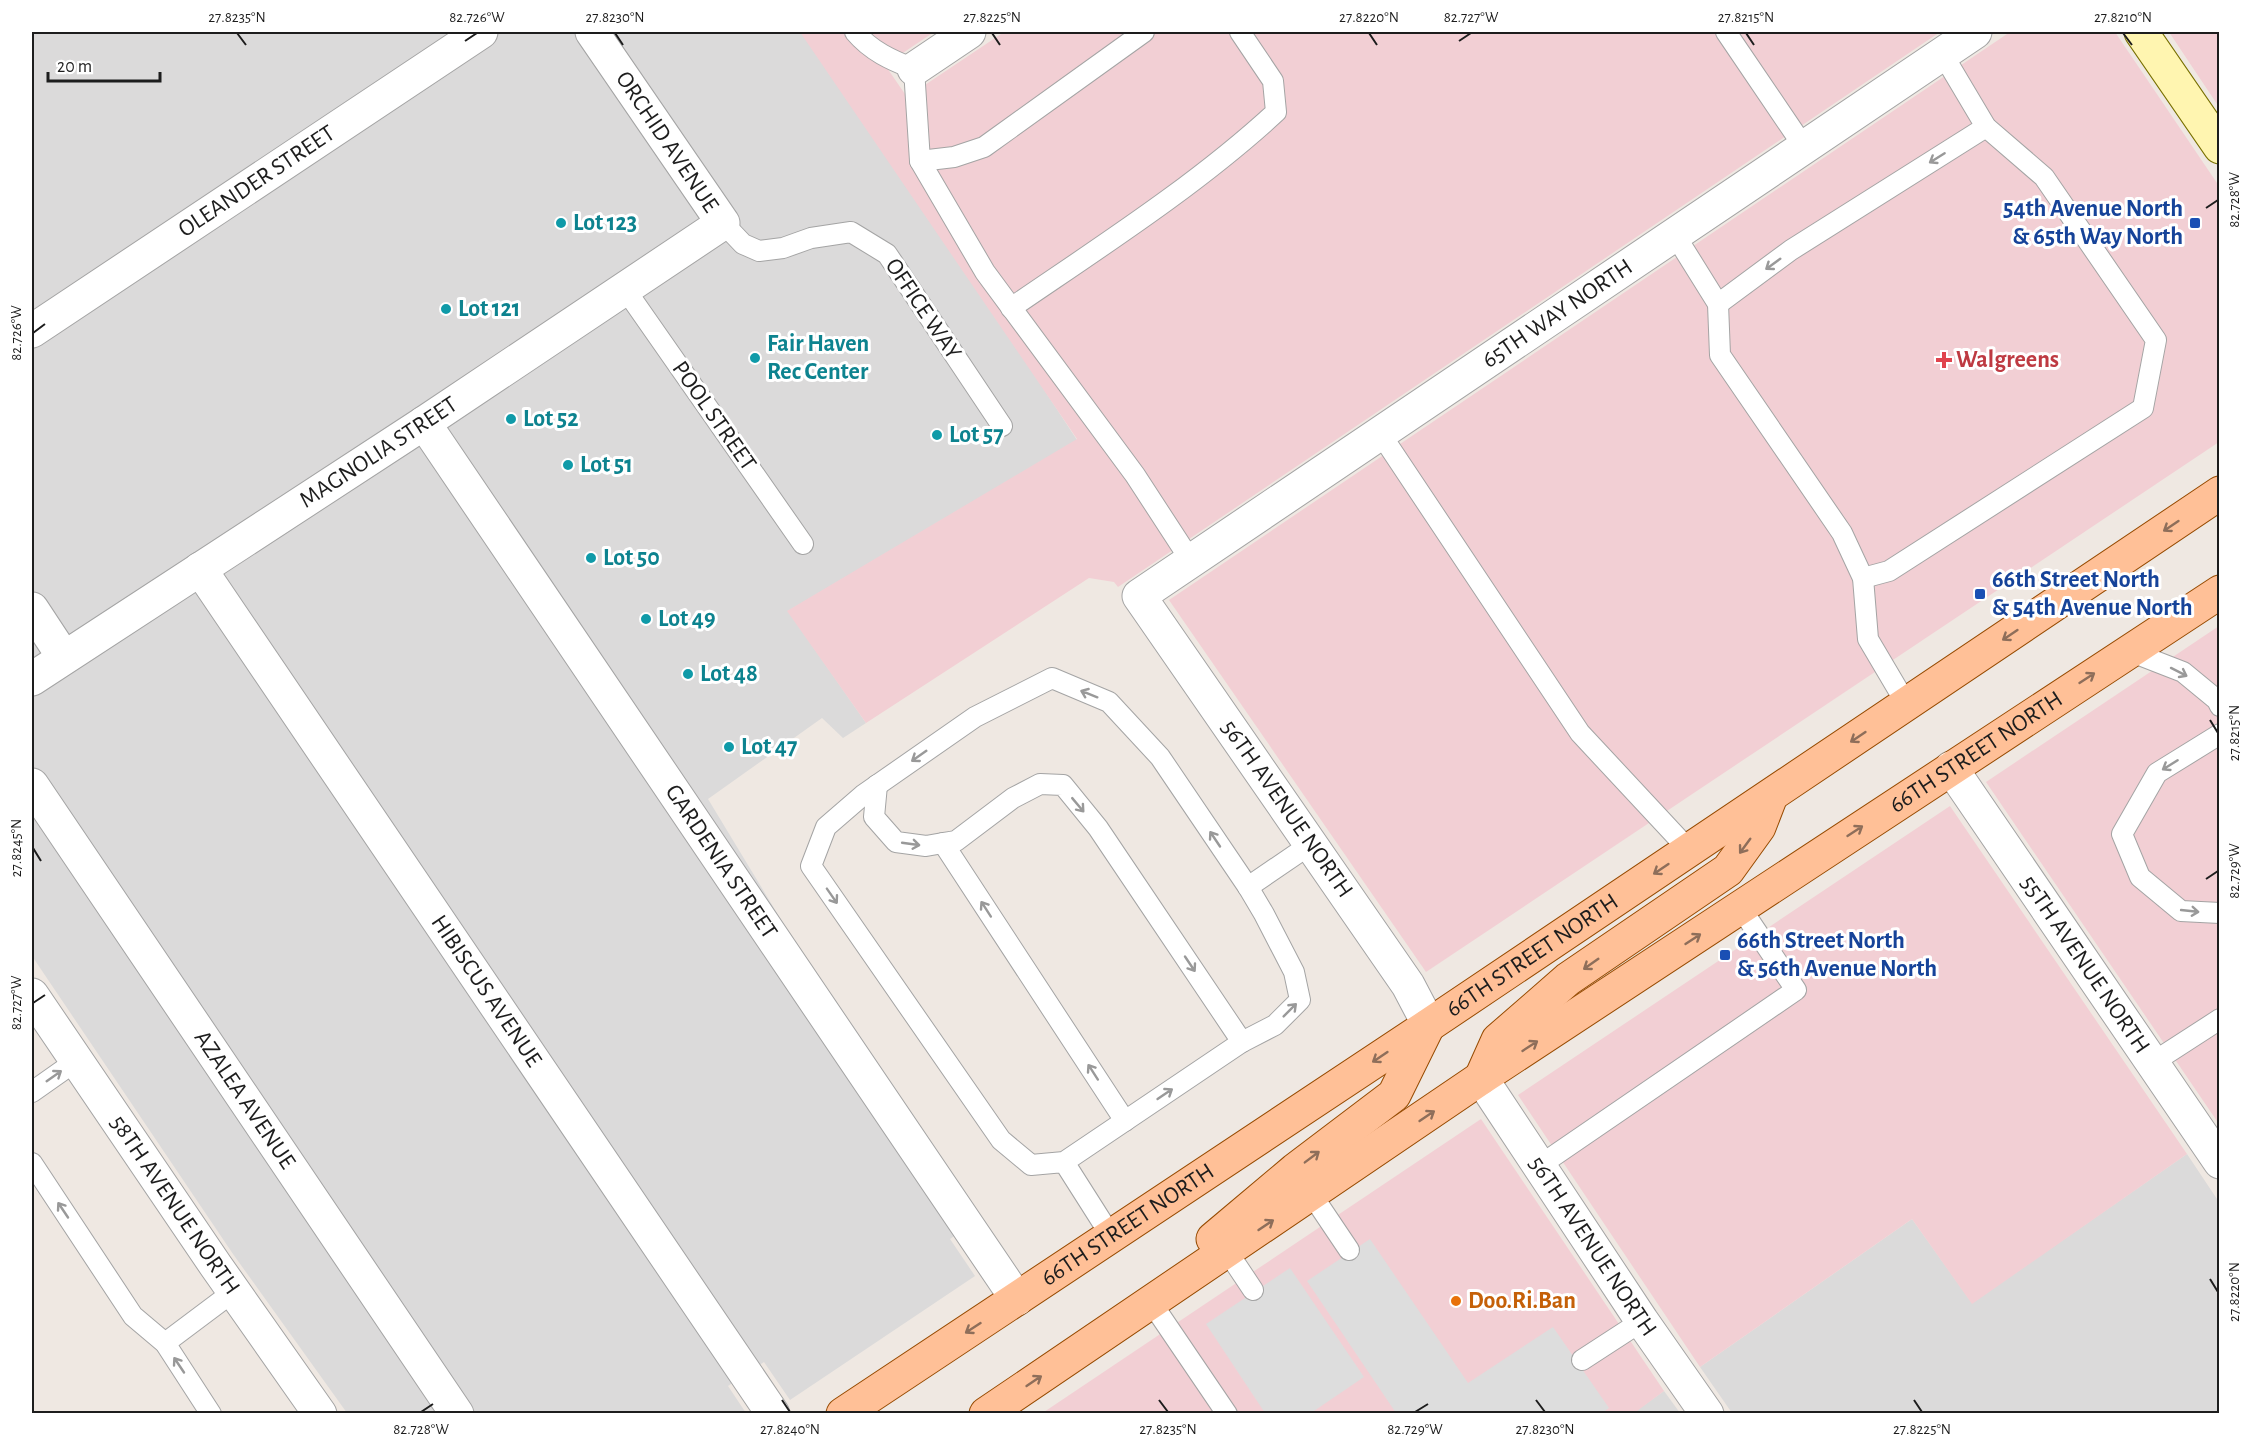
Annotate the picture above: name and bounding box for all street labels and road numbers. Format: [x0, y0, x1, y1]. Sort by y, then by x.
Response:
street label: ORCHID AVENUE [611, 67, 723, 217]
street label: OLEANDER STREET [174, 121, 340, 242]
street label: OFFICE WAY [881, 254, 966, 364]
street label: 65TH WAY NORTH [1478, 255, 1637, 373]
street label: POOL STREET [668, 357, 761, 475]
street label: MAGNOLIA STREET [295, 392, 462, 513]
street label: 66TH STREET NORTH [1885, 687, 2067, 818]
street label: 56TH AVENUE NORTH [1217, 716, 1357, 902]
street label: GARDENIA STREET [661, 780, 782, 944]
street label: 55TH AVENUE NORTH [2016, 871, 2154, 1058]
street label: 66TH STREET NORTH [1442, 889, 1623, 1022]
street label: HIBISCUS AVENUE [426, 911, 546, 1072]
street label: AZALEA AVENUE [190, 1026, 300, 1174]
street label: 58TH AVENUE NORTH [106, 1111, 244, 1299]
street label: 56TH AVENUE NORTH [1524, 1152, 1661, 1341]
street label: 66TH STREET NORTH [1037, 1159, 1219, 1291]

